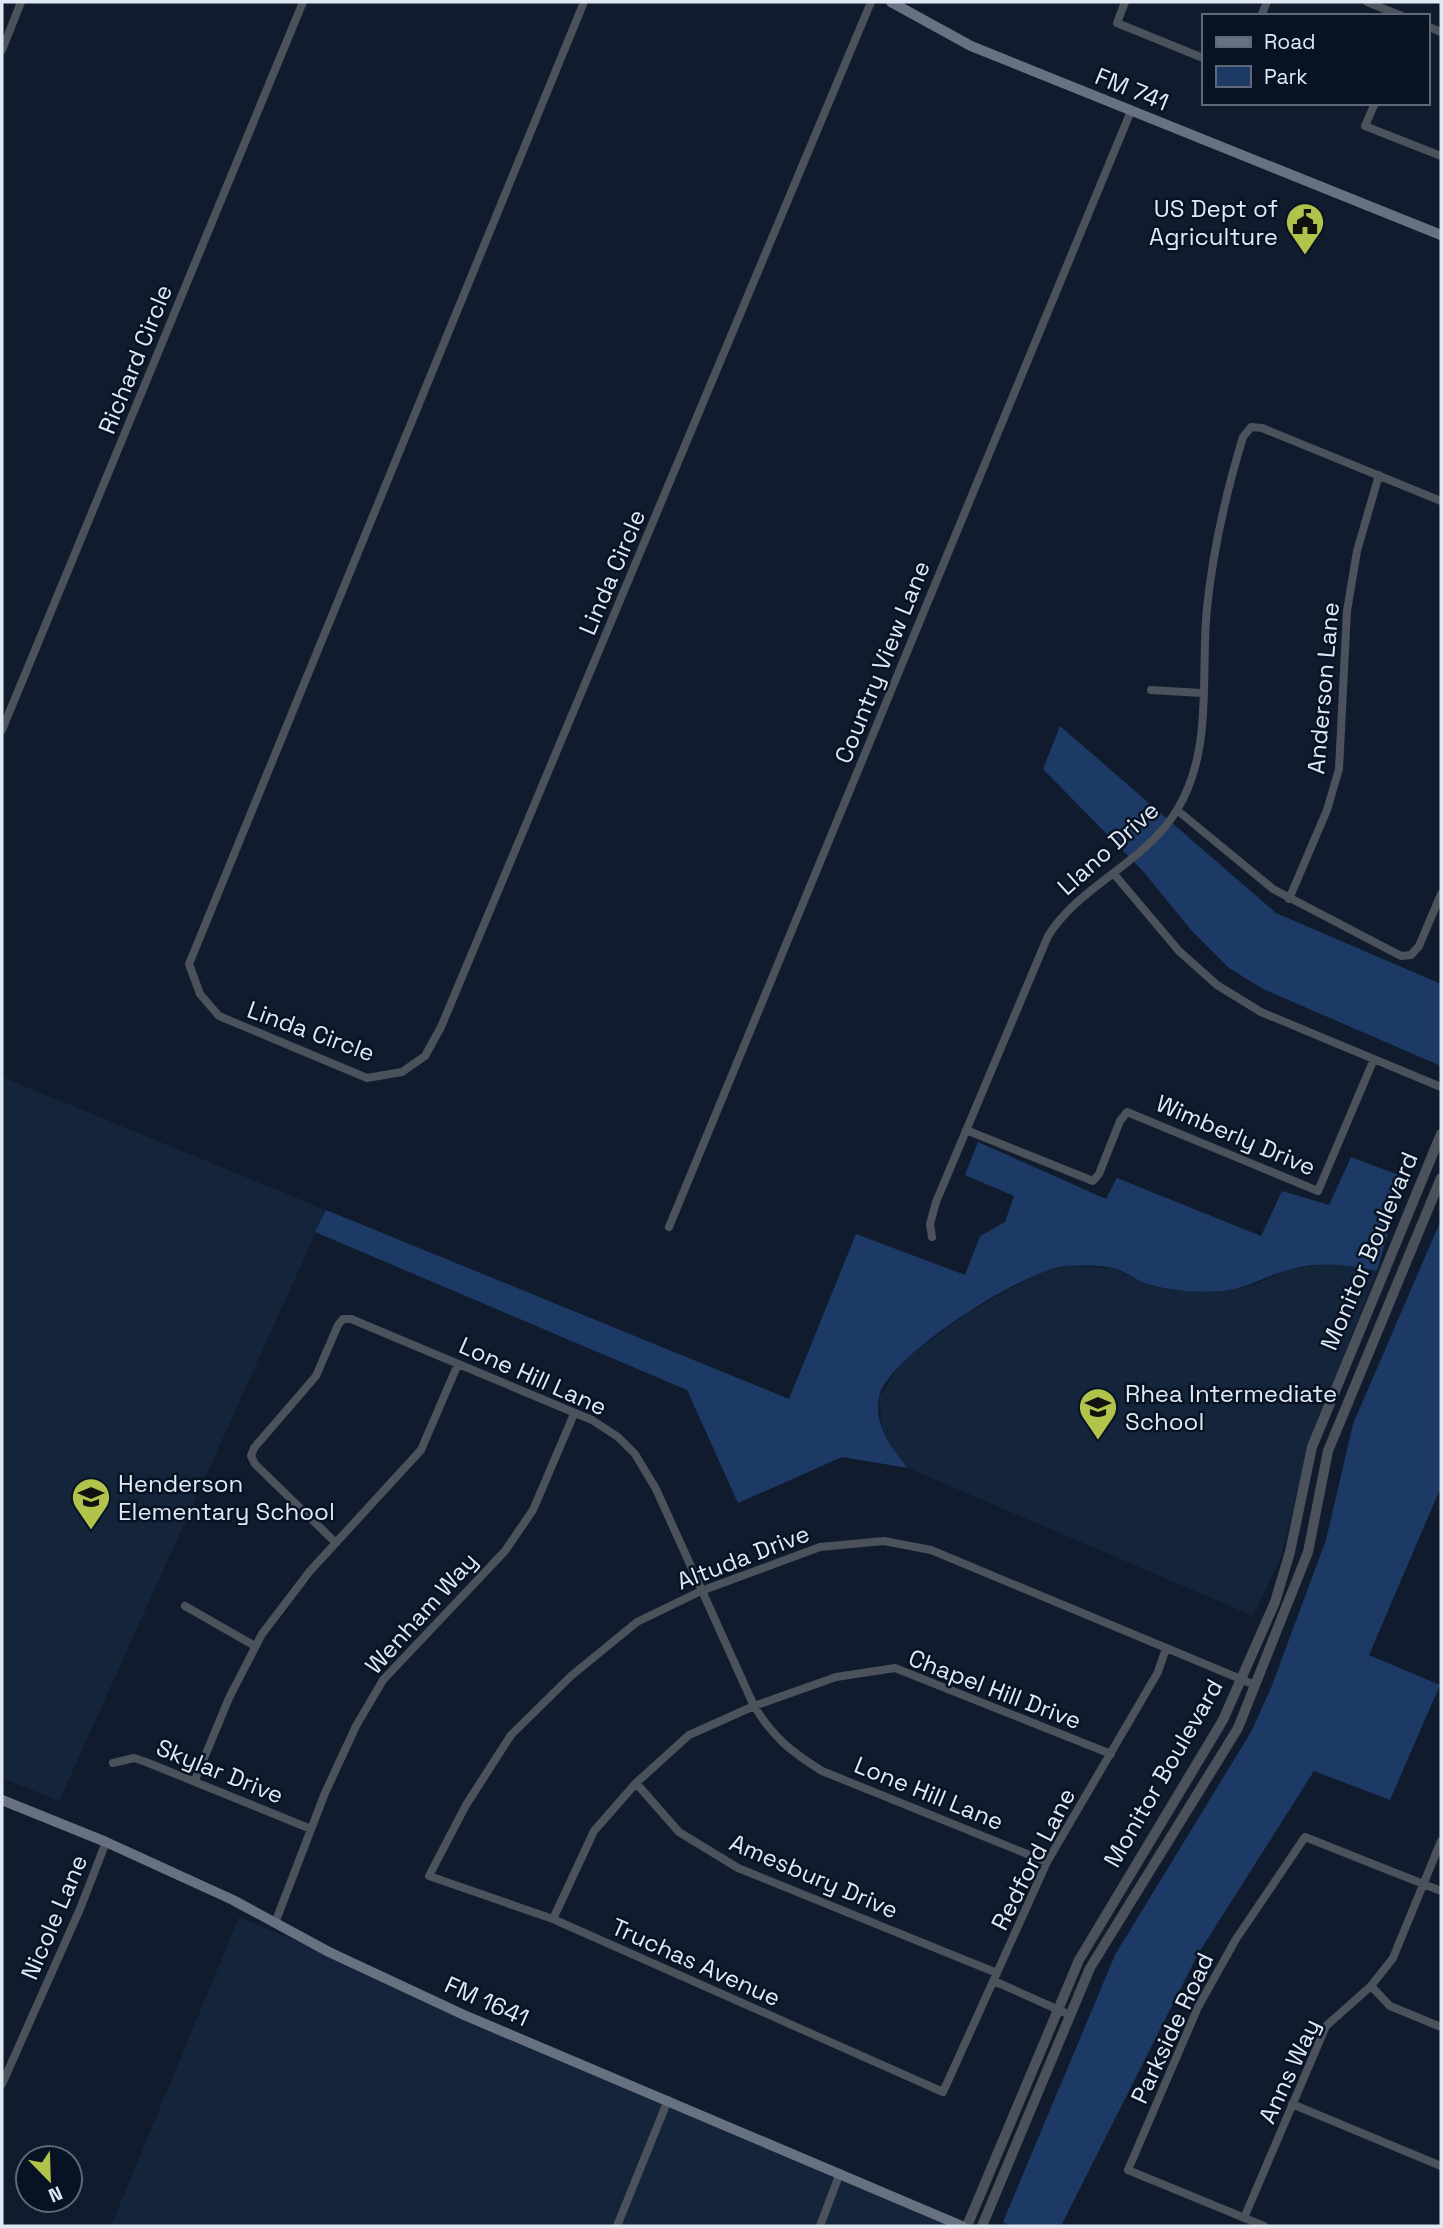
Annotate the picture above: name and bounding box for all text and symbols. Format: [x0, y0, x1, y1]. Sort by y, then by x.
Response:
legend [1202, 14, 1429, 105]
text: Road [1264, 28, 1316, 55]
street label: FM 741 [1091, 60, 1173, 118]
text: Park [1264, 63, 1308, 90]
place label: US Dept of Agriculture [1149, 193, 1278, 252]
public building icon: US Dept of Agriculture [1284, 201, 1326, 256]
street label: Richard Circle [91, 280, 179, 438]
street label: Linda Circle [572, 505, 652, 639]
street label: Country View Lane [827, 556, 937, 768]
street label: Anderson Lane [1300, 601, 1346, 775]
street label: Llano Drive [1051, 794, 1165, 902]
street label: Linda Circle [243, 994, 379, 1068]
street label: Wimberly Drive [1151, 1087, 1321, 1183]
street label: Monitor Boulevard [1313, 1147, 1425, 1355]
street label: Lone Hill Lane [454, 1330, 612, 1422]
place label: Rhea Intermediate School [1125, 1378, 1337, 1437]
school or university icon: Rhea Intermediate School [1077, 1386, 1119, 1441]
place label: Henderson Elementary School [118, 1468, 335, 1527]
school or university icon: Henderson Elementary School [70, 1476, 112, 1531]
street label: Altuda Drive [672, 1518, 814, 1596]
street label: Wenham Way [358, 1546, 484, 1680]
street label: Chapel Hill Drive [904, 1642, 1086, 1736]
street label: Monitor Boulevard [1097, 1673, 1229, 1873]
street label: Skylar Drive [152, 1731, 288, 1811]
street label: Lone Hill Lane [850, 1749, 1008, 1837]
street label: Redford Lane [984, 1783, 1082, 1935]
street label: Amesbury Drive [725, 1827, 903, 1925]
street label: Nicole Lane [14, 1850, 94, 1984]
street label: Truchas Avenue [607, 1911, 785, 2013]
street label: Parkside Road [1124, 1948, 1220, 2108]
street label: FM 1641 [440, 1969, 534, 2033]
street label: Anns Way [1251, 2014, 1327, 2128]
north arrow [14, 2144, 84, 2214]
text: N [45, 2180, 66, 2208]

